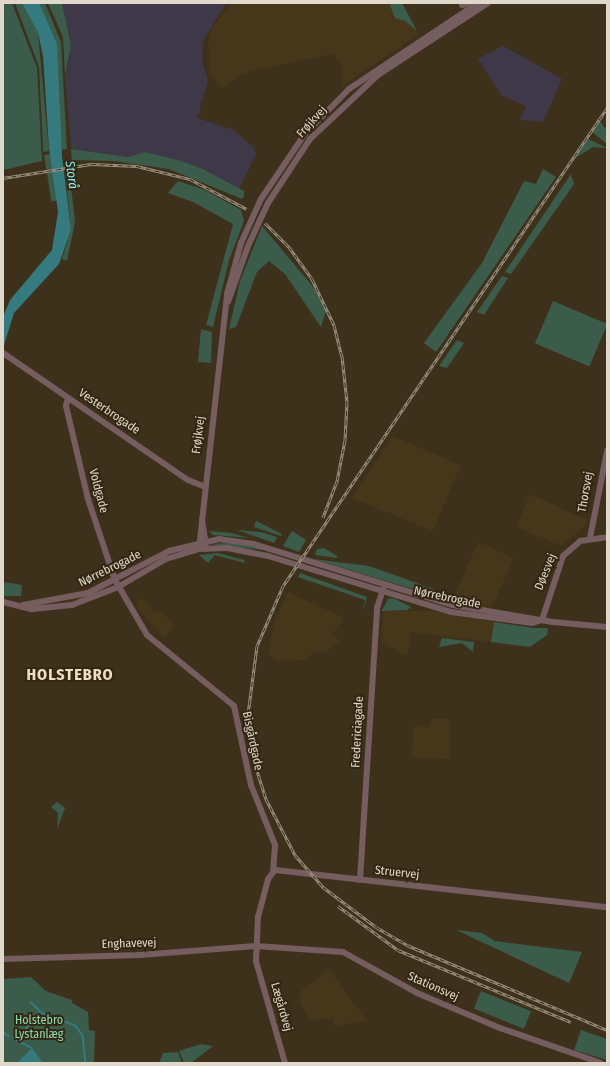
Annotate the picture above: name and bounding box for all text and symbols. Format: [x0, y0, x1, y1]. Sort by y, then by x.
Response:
street label: Frøjkvej [294, 103, 330, 141]
water label: Storå [61, 160, 81, 190]
street label: Vesterbrogade [76, 386, 142, 438]
street label: Frøjkvej [190, 415, 208, 455]
street label: Voldgade [85, 467, 111, 515]
street label: Thorsvej [575, 470, 597, 514]
street label: Nørrebrogade [76, 548, 144, 590]
street label: Døesvej [532, 551, 560, 593]
street label: Nørrebrogade [412, 584, 482, 612]
district label: HOLSTEBRO [26, 665, 114, 685]
street label: Fredericiagade [349, 696, 367, 768]
street label: Bisgårdgade [239, 710, 265, 772]
street label: Struervej [374, 864, 420, 882]
street label: Enghavevej [101, 936, 157, 952]
street label: Stationsvej [405, 969, 461, 1005]
street label: Lægårdvej [267, 981, 295, 1033]
park label: Holstebro Lystanlæg [15, 1014, 63, 1042]

